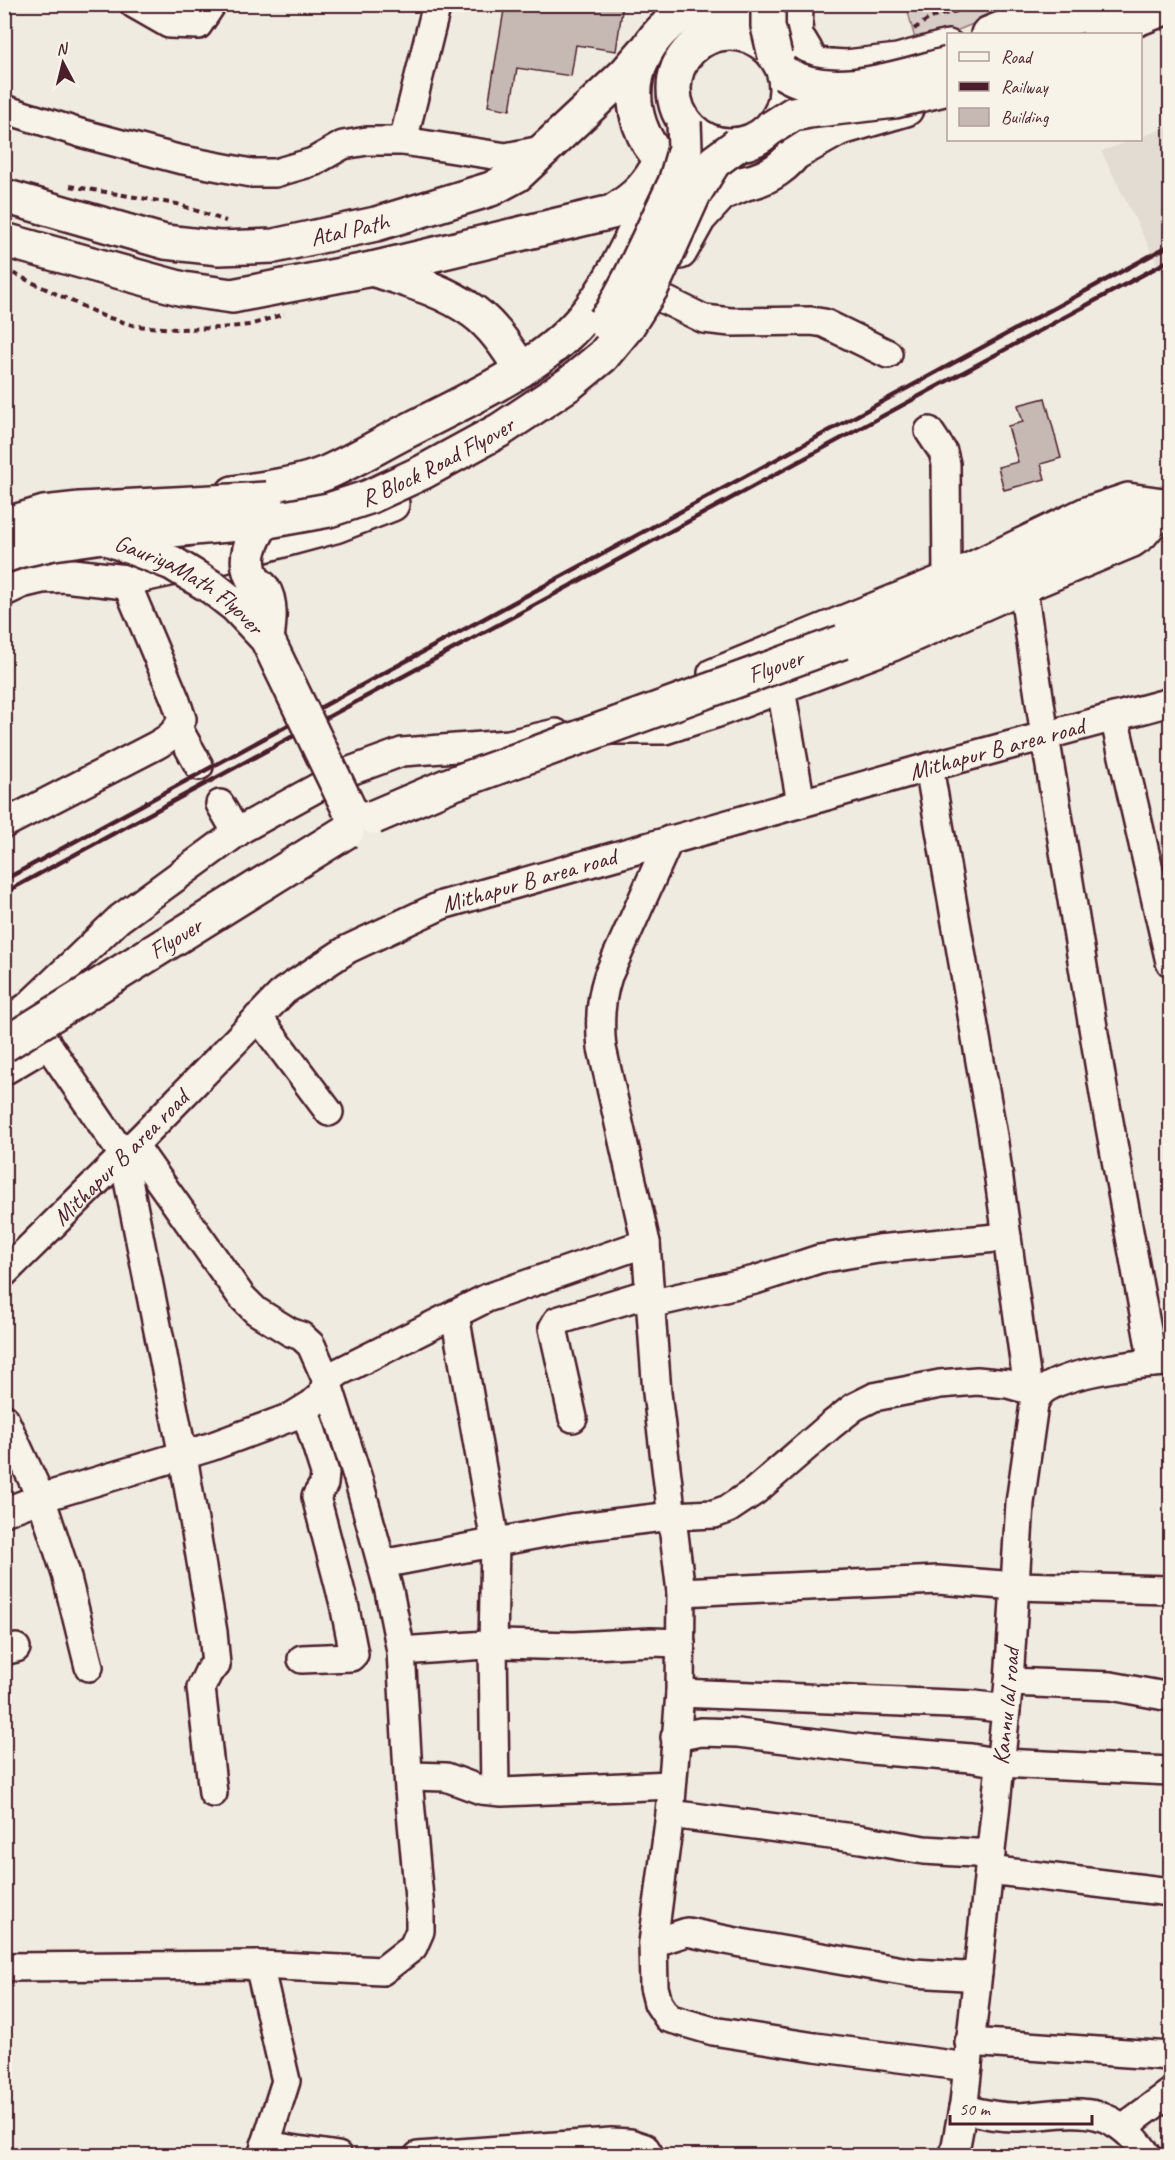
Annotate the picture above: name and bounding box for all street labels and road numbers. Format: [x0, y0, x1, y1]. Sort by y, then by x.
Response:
street label: Atal Path [308, 206, 394, 253]
street label: R Block Road Flyover [358, 409, 522, 513]
street label: GauriyaMath Flyover [111, 527, 272, 643]
street label: Flyover [744, 642, 809, 690]
street label: Mithapur B area road [906, 710, 1091, 787]
street label: Mithapur B area road [438, 840, 623, 919]
street label: Flyover [143, 909, 209, 966]
street label: Mithapur B area road [46, 1081, 197, 1232]
street label: Kannu lal road [985, 1643, 1026, 1766]

